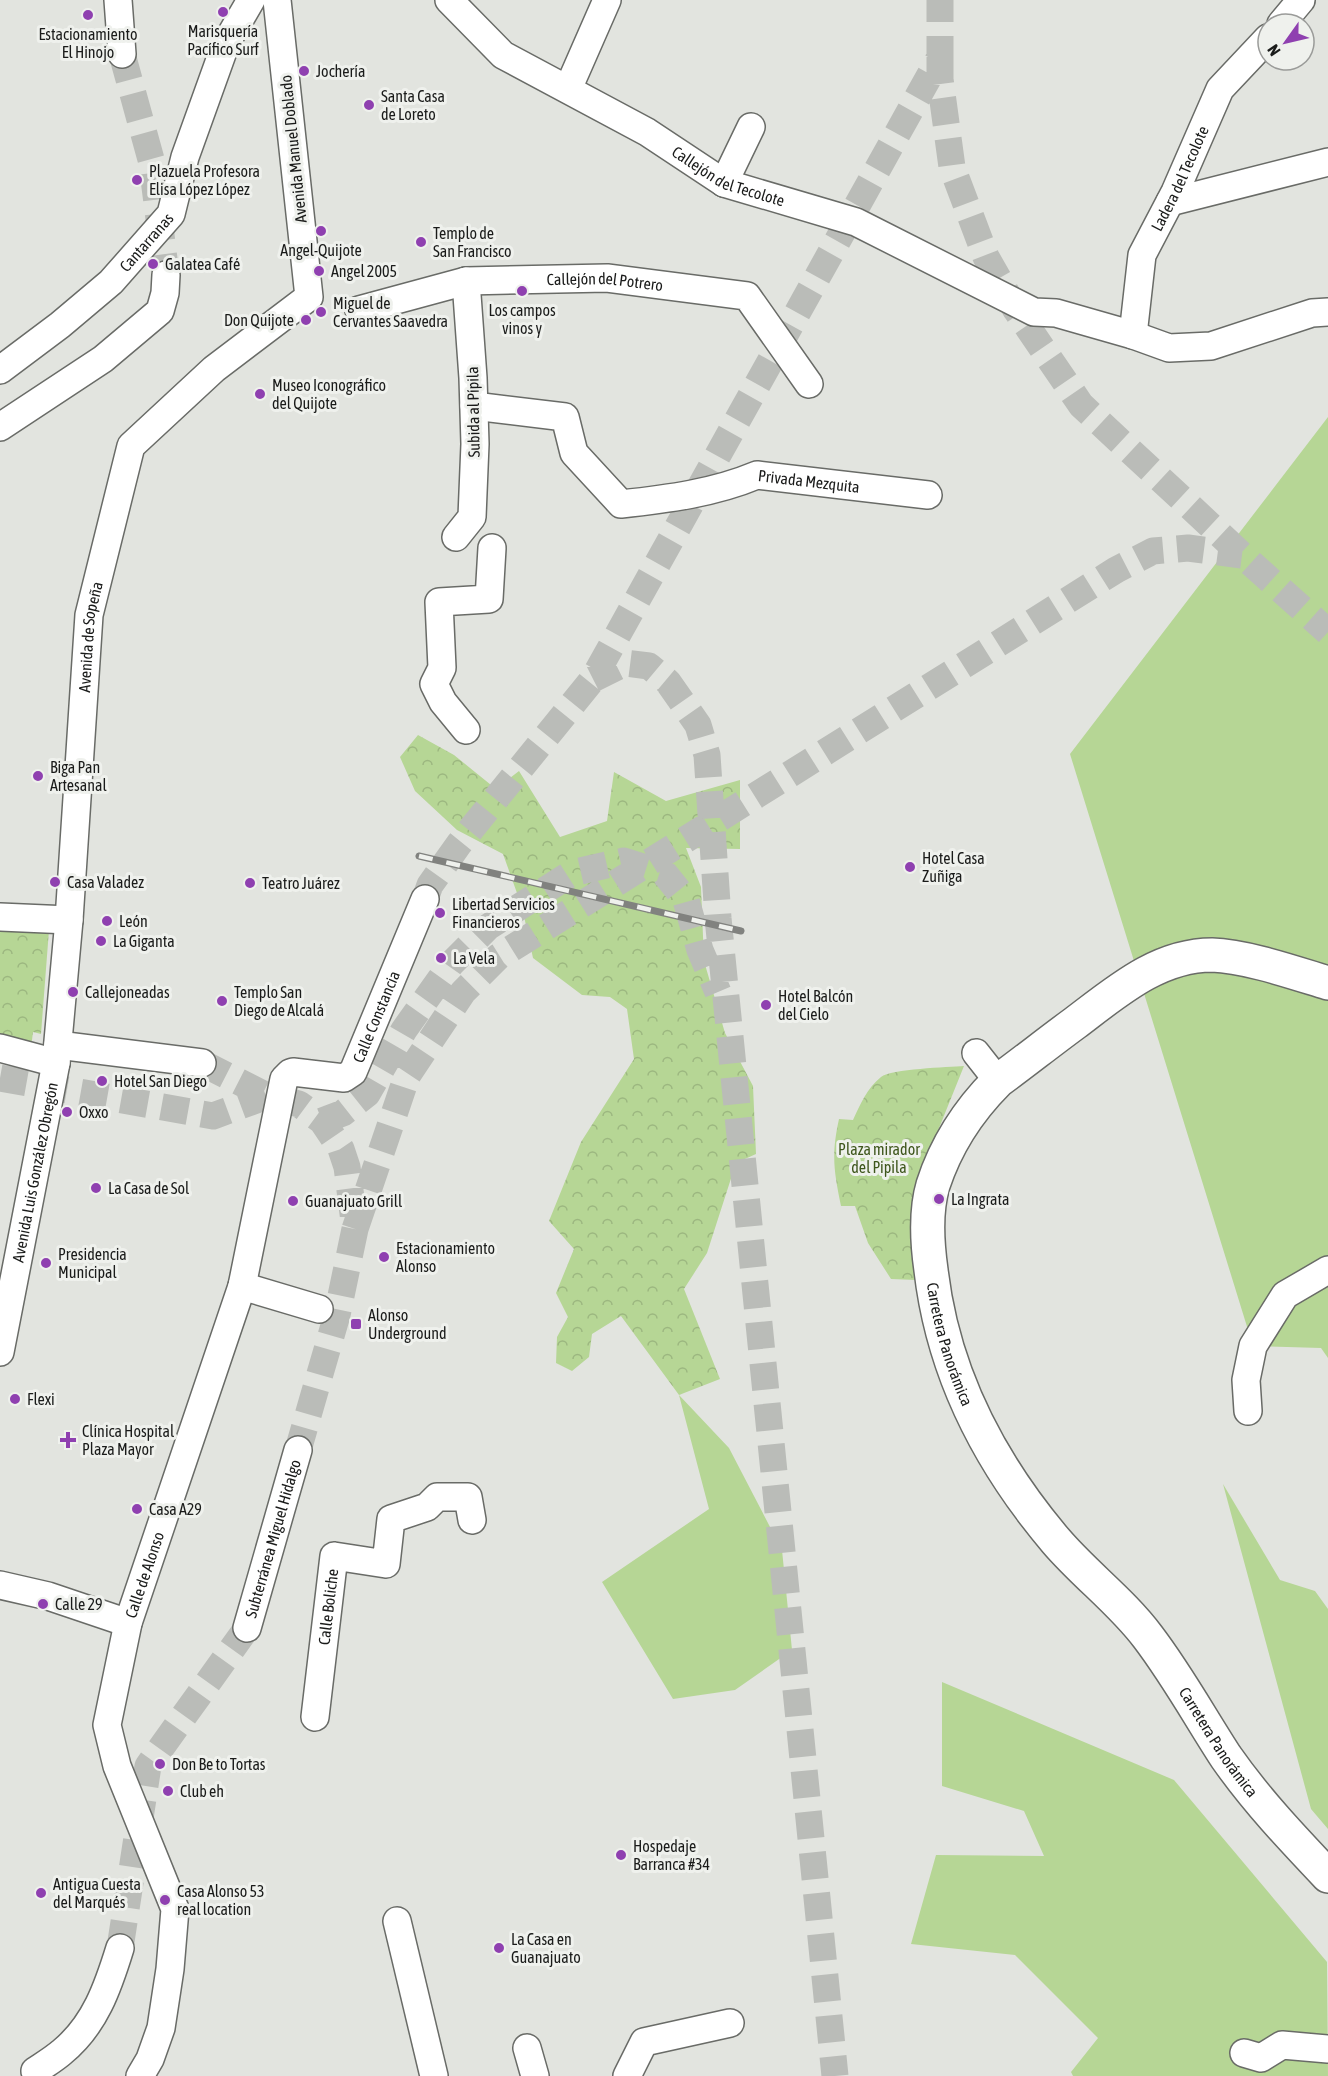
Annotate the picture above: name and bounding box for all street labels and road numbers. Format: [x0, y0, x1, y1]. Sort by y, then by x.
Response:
street label: Avenida Manuel Doblado [276, 74, 310, 224]
street label: Ladera del Tecolote [1147, 123, 1212, 234]
street label: Callejón del Tecolote [669, 142, 787, 209]
street label: Cantarranas [116, 209, 177, 275]
street label: Callejón del Potrero [547, 269, 664, 294]
street label: Subida al Pípila [463, 366, 484, 458]
street label: Privada Mezquita [757, 466, 861, 496]
street label: Avenida de Sopeña [75, 580, 106, 693]
street label: Calle Constancia [349, 968, 403, 1065]
street label: Avenida Luis González Obregón [9, 1081, 61, 1264]
street label: Carretera Panorámica [924, 1281, 977, 1409]
street label: Subterránea Miguel Hidalgo [241, 1457, 304, 1620]
street label: Calle de Alonso [121, 1529, 167, 1620]
street label: Calle Boliche [315, 1568, 341, 1646]
street label: Carretera Panorámica [1176, 1684, 1262, 1800]

